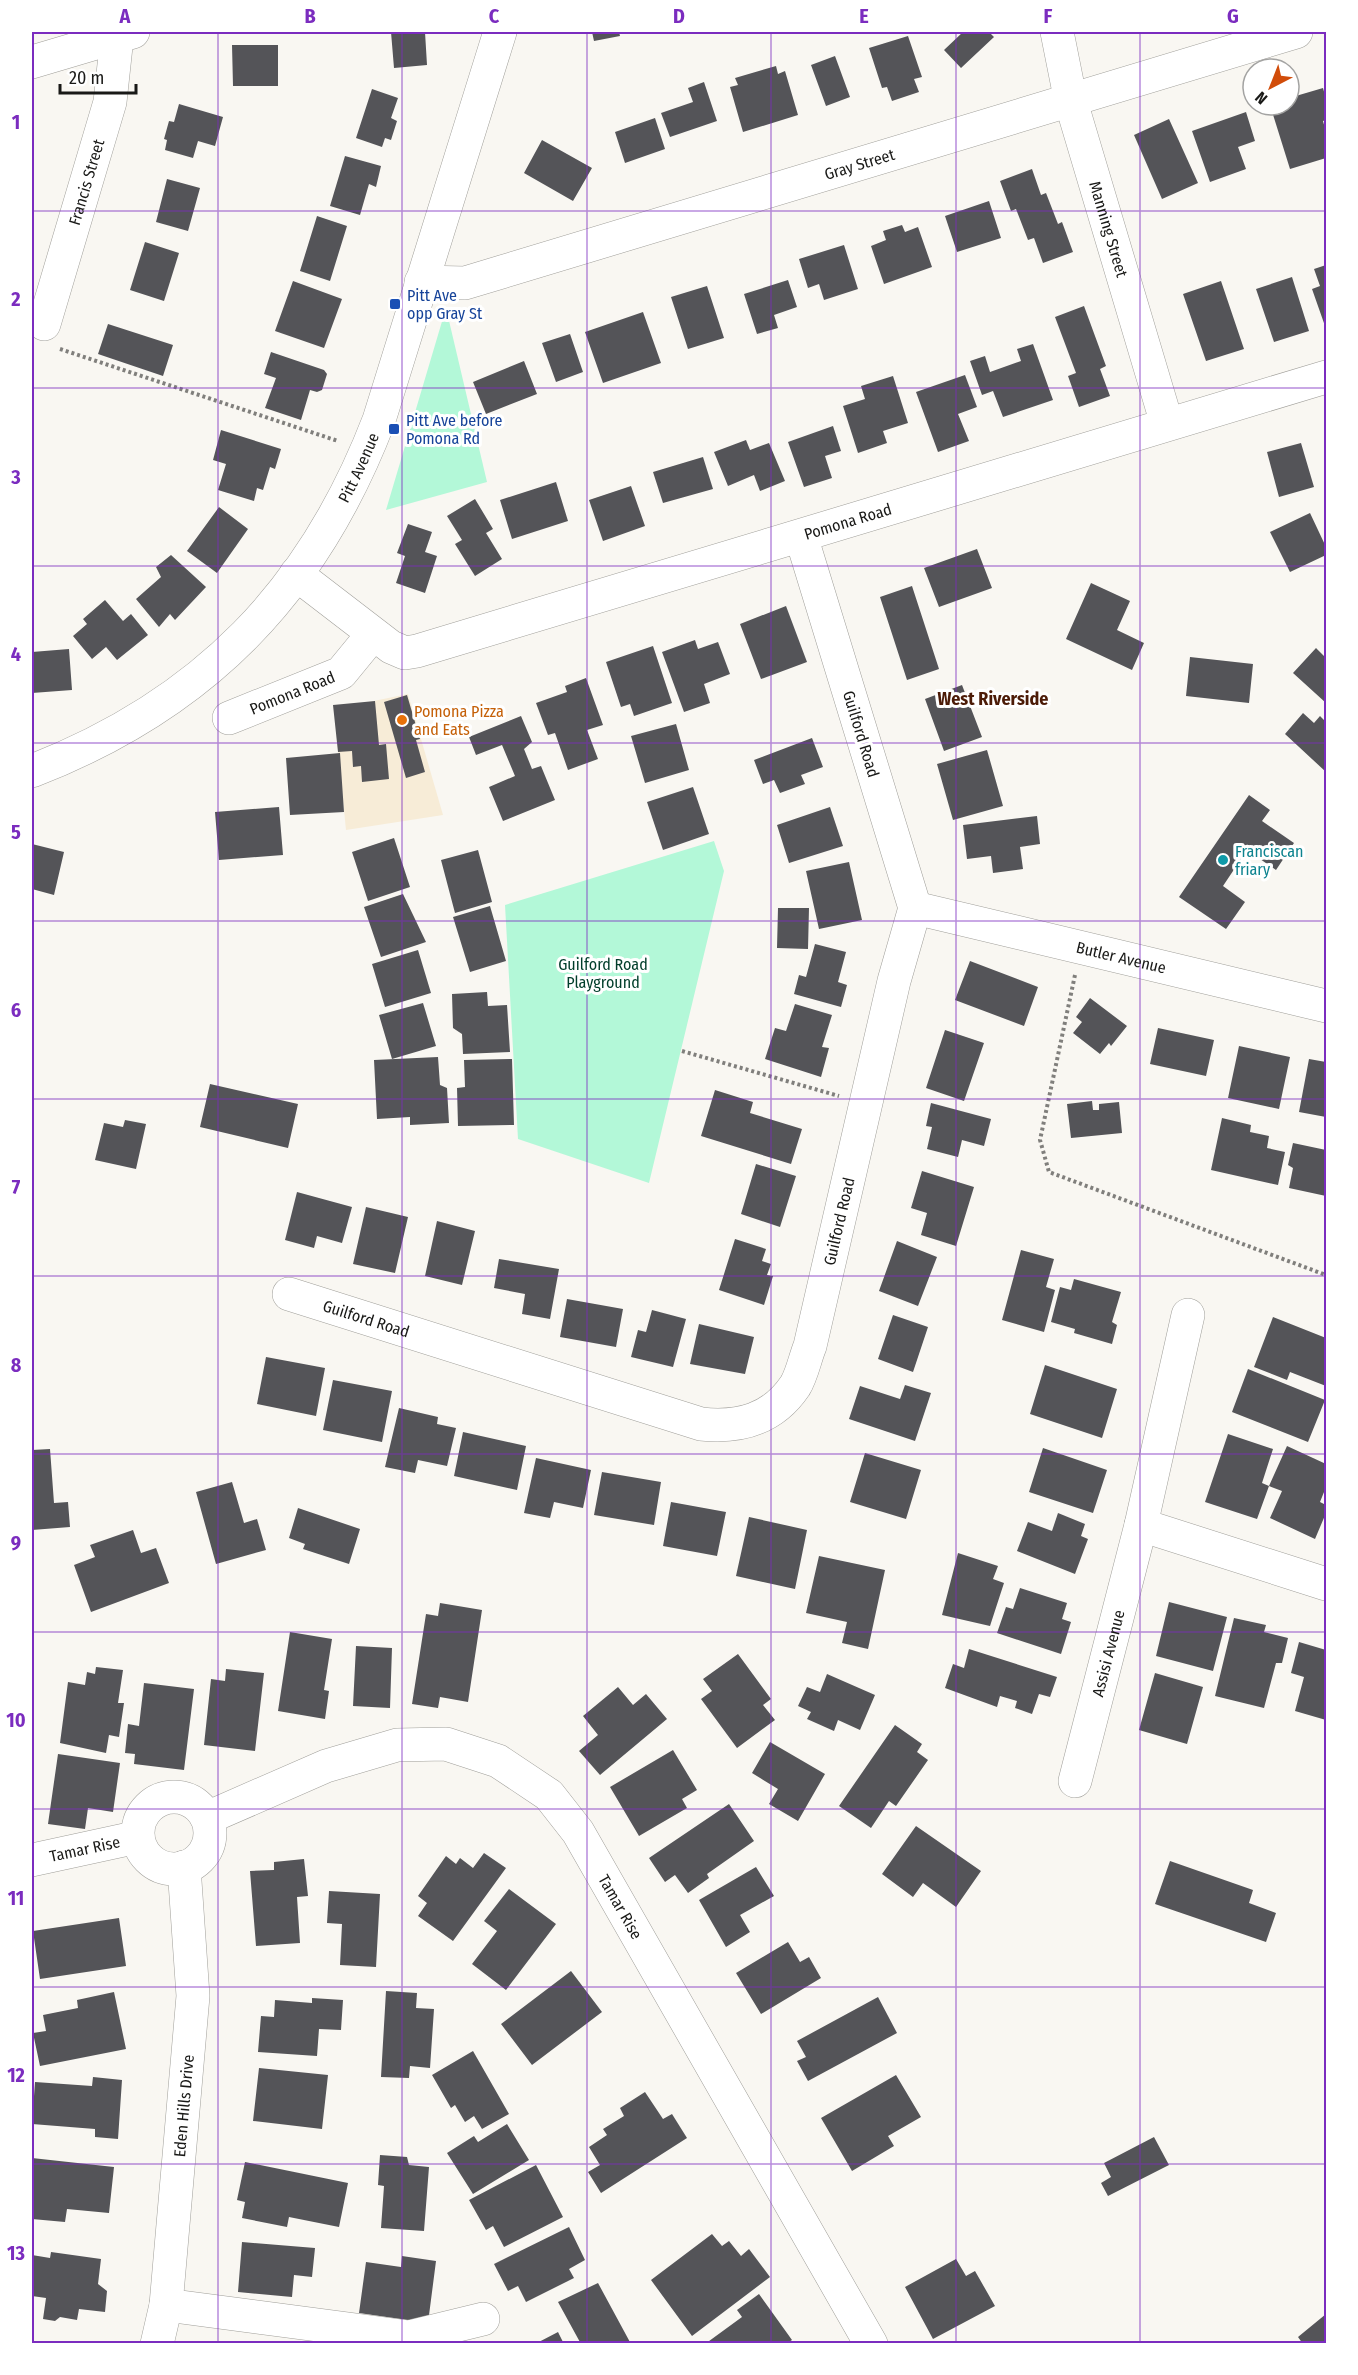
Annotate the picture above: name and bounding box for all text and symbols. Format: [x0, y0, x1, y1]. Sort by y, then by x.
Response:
text: A [119, 4, 132, 28]
text: B [304, 4, 316, 28]
text: C [489, 4, 500, 28]
text: D [673, 4, 685, 28]
text: E [859, 4, 869, 28]
text: F [1044, 4, 1053, 28]
text: G [1227, 4, 1239, 28]
scale bar [60, 57, 136, 95]
north arrow [1241, 57, 1301, 117]
text: 20 m [69, 67, 104, 89]
text: N [1251, 88, 1271, 108]
text: 1 [12, 110, 20, 134]
street label: Francis Street [64, 136, 108, 227]
street label: Gray Street [822, 144, 897, 183]
street label: Manning Street [1086, 179, 1132, 280]
place label: Pitt Ave opp Gray St [407, 286, 483, 323]
text: 2 [10, 287, 21, 311]
marker: Pitt Ave opp Gray St [388, 297, 402, 311]
place label: Pitt Ave before Pomona Rd [406, 411, 502, 448]
marker: Pitt Ave before Pomona Rd [387, 422, 401, 436]
street label: Pitt Avenue [334, 430, 383, 506]
text: 3 [10, 465, 21, 489]
street label: Pomona Road [802, 499, 894, 543]
text: 4 [11, 642, 21, 666]
street label: Pomona Road [247, 667, 338, 718]
street label: Guilford Road [839, 688, 883, 780]
district label: West Riverside [938, 688, 1048, 710]
place label: Pomona Pizza and Eats [414, 702, 504, 739]
marker: Pomona Pizza and Eats [395, 713, 409, 727]
text: 5 [11, 820, 21, 844]
place label: Franciscan friary [1235, 842, 1303, 879]
marker: Franciscan friary [1216, 853, 1230, 867]
street label: Butler Avenue [1074, 937, 1168, 977]
park label: Guilford Road Playground [558, 955, 648, 992]
text: 6 [11, 998, 21, 1022]
text: 7 [12, 1175, 21, 1199]
street label: Guilford Road [819, 1175, 858, 1267]
street label: Guilford Road [321, 1296, 412, 1341]
text: 8 [11, 1353, 22, 1377]
text: 9 [11, 1531, 21, 1555]
street label: Assisi Avenue [1088, 1608, 1128, 1699]
text: 10 [6, 1708, 26, 1732]
street label: Tamar Rise [48, 1832, 122, 1865]
street label: Tamar Rise [595, 1871, 647, 1943]
text: 11 [8, 1886, 24, 1910]
street label: Eden Hills Drive [169, 2054, 197, 2158]
text: 12 [7, 2063, 25, 2087]
text: 13 [7, 2241, 25, 2265]

